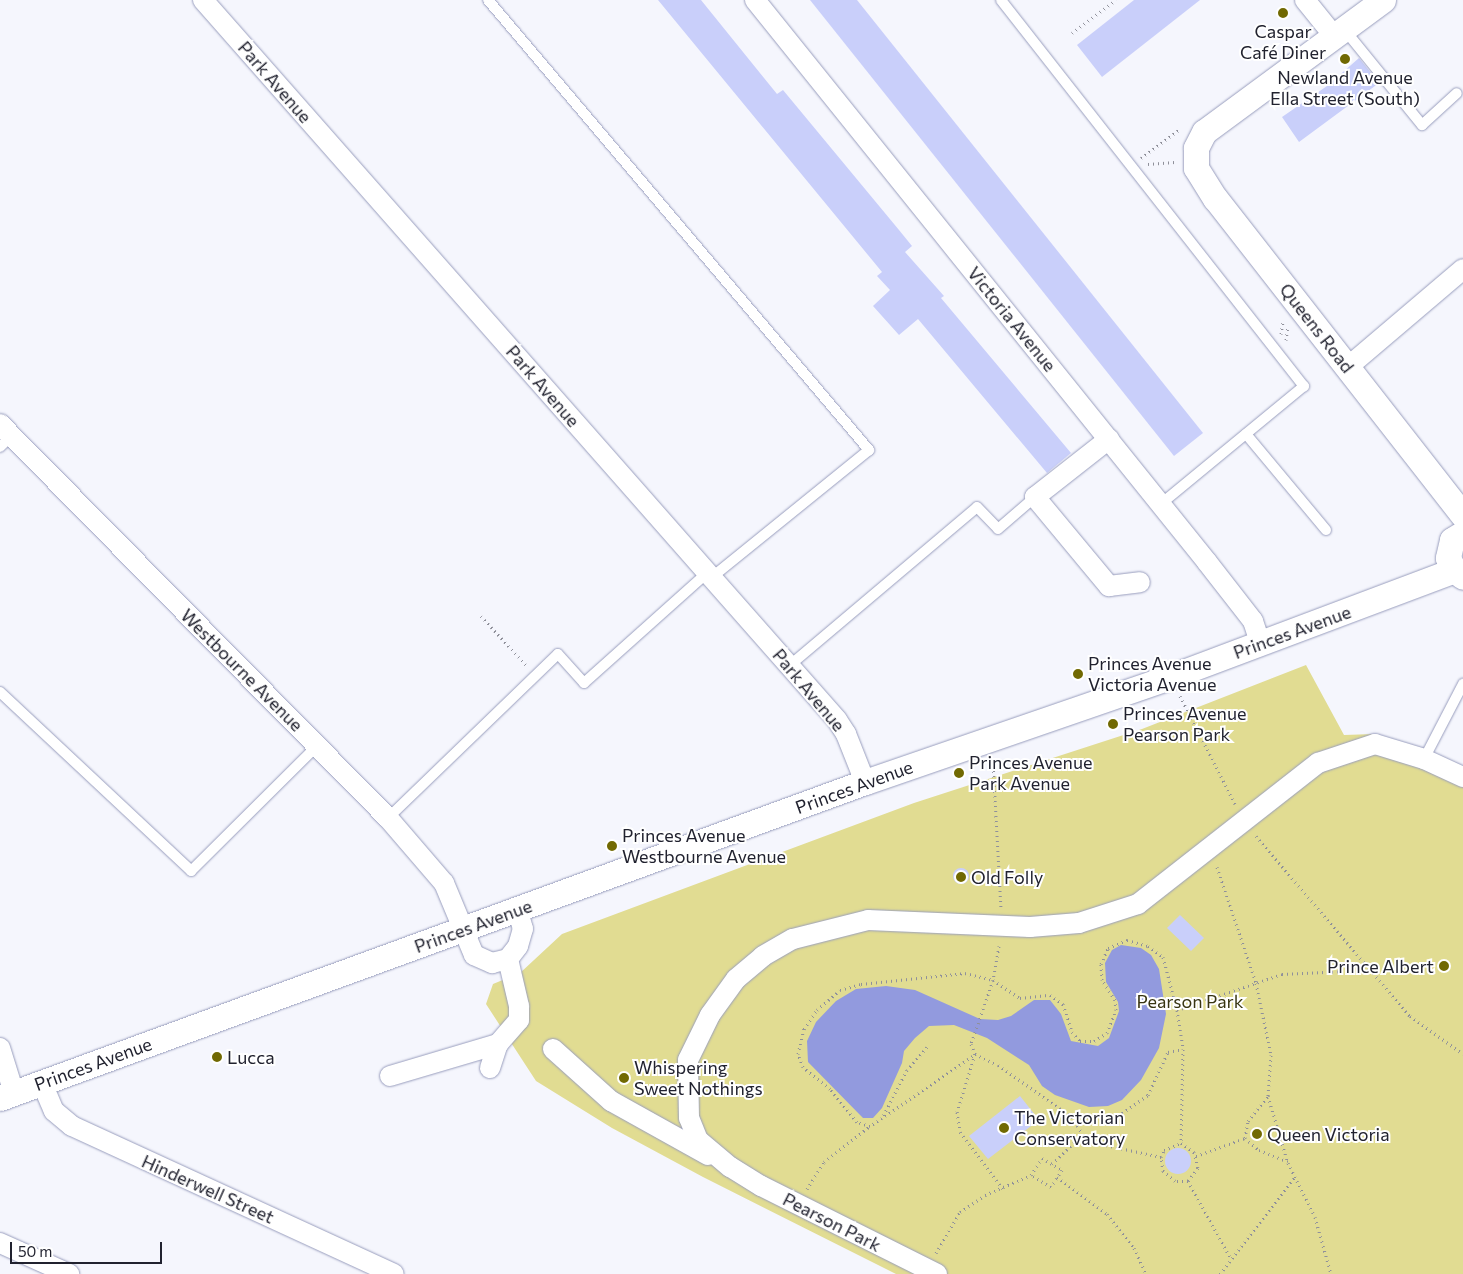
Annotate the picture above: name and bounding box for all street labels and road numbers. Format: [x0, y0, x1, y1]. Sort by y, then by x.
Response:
street label: Park Avenue [234, 37, 316, 127]
street label: Victoria Avenue [963, 262, 1061, 376]
street label: Queens Road [1275, 279, 1359, 377]
street label: Park Avenue [502, 341, 584, 431]
street label: Princes Avenue [1230, 601, 1354, 663]
street label: Westbourne Avenue [176, 604, 308, 736]
street label: Park Avenue [768, 644, 850, 736]
street label: Princes Avenue [792, 756, 916, 818]
street label: Princes Avenue [411, 895, 535, 957]
street label: Princes Avenue [31, 1033, 155, 1095]
street label: Hinderwell Street [138, 1150, 278, 1228]
street label: Pearson Park [779, 1188, 885, 1256]

